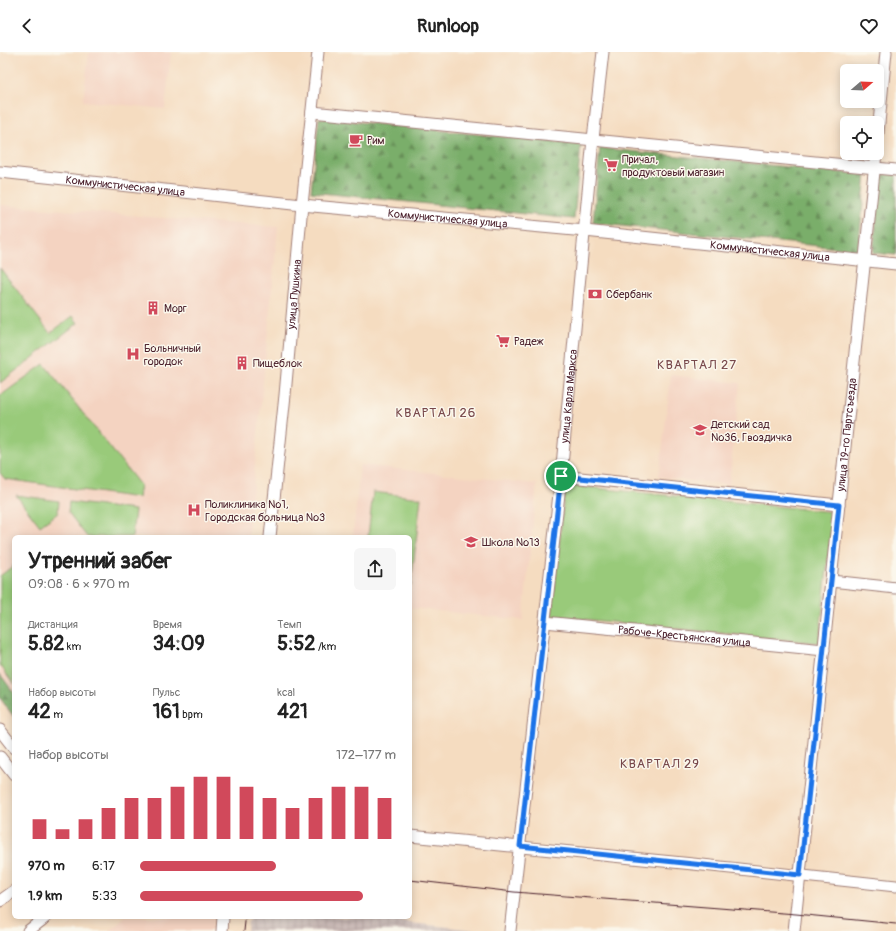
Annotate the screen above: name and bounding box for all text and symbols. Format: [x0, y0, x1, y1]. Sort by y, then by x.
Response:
icon: back [16, 15, 38, 37]
text: Runloop [417, 15, 479, 38]
icon: heart [858, 15, 880, 37]
north arrow [840, 64, 884, 108]
map controls [840, 64, 884, 160]
button: locate [840, 116, 884, 160]
cafe icon: Рим [348, 132, 364, 148]
place label: Рим [367, 134, 385, 147]
place label: Причал, продуктовый магазин [622, 153, 724, 179]
supermarket icon: Причал, продуктовый магазин [603, 157, 619, 173]
street label: Коммунистическая улица [65, 173, 186, 199]
street label: Коммунистическая улица [387, 207, 508, 231]
street label: Коммунистическая улица [710, 238, 830, 264]
street label: улица Пушкина [285, 259, 304, 331]
bank icon: Сбербанк [587, 286, 603, 302]
place label: Сбербанк [606, 288, 653, 301]
building icon: Морг [145, 300, 161, 316]
place label: Морг [164, 302, 187, 315]
supermarket icon: Радеж [495, 333, 511, 349]
place label: Радеж [514, 335, 544, 348]
place label: Больничный городок [144, 342, 201, 368]
hospital icon: Больничный городок [125, 346, 141, 362]
street label: улица Карла Маркса [558, 349, 580, 445]
building icon: Пищеблок [234, 355, 250, 371]
place label: Пищеблок [253, 357, 303, 370]
district label: КВАРТАЛ 27 [657, 357, 737, 373]
street label: улица 19-го Партсъезда [834, 377, 859, 493]
district label: КВАРТАЛ 26 [396, 405, 476, 421]
place label: Детский сад №36, Гвоздичка [710, 418, 792, 444]
school or university icon: Детский сад №36, Гвоздичка [692, 422, 708, 438]
pin [544, 459, 578, 493]
icon: arrive [550, 465, 572, 487]
place label: Поликлиника №1, Городская больница №3 [205, 498, 325, 524]
hospital icon: Поликлиника №1, Городская больница №3 [186, 502, 202, 518]
school or university icon: Школа №13 [463, 534, 479, 550]
place label: Школа №13 [482, 536, 540, 549]
text: Утренний забег [28, 547, 172, 575]
button: share [354, 548, 396, 590]
text: 09:08 · 6 × 970 m [28, 576, 130, 592]
text: Дистанция [28, 618, 78, 631]
text: Время [153, 618, 182, 631]
text: Темп [277, 618, 302, 631]
street label: Рабоче-Крестьянская улица [617, 623, 751, 650]
text: 5.82 [28, 631, 64, 656]
text: 34:09 [153, 631, 205, 656]
text: 5:52 [277, 631, 316, 656]
text: km [64, 640, 81, 653]
text: /km [316, 640, 336, 653]
text: Набор высоты [28, 686, 96, 699]
text: Пульс [153, 686, 180, 699]
text: kcal [277, 686, 295, 699]
text: 42 [28, 699, 51, 724]
text: 161 [153, 699, 180, 724]
text: 421 [277, 699, 308, 724]
text: m [51, 708, 63, 721]
text: bpm [180, 708, 203, 721]
text: Набор высоты [28, 747, 109, 763]
text: 172–177 m [336, 747, 396, 763]
district label: КВАРТАЛ 29 [620, 756, 700, 772]
text: 970 m [28, 858, 65, 874]
text: 6:17 [92, 858, 115, 874]
text: 1.9 km [28, 888, 62, 904]
text: 5:33 [92, 888, 117, 904]

